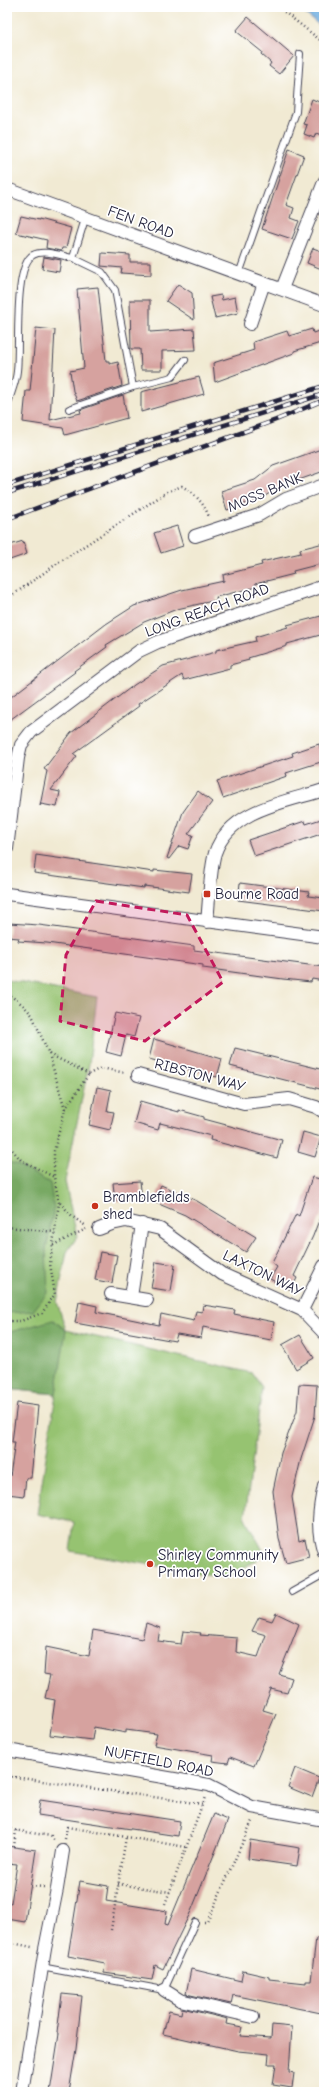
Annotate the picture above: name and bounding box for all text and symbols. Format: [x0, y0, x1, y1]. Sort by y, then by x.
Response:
street label: FEN ROAD [105, 202, 177, 242]
street label: MOSS BANK [225, 468, 306, 516]
street label: LONG REACH ROAD [142, 579, 272, 641]
place label: Bourne Road [215, 885, 299, 903]
marker: Bourne Road [202, 889, 212, 899]
street label: RIBSTON WAY [153, 1054, 247, 1096]
place label: Bramblefields shed [103, 1188, 190, 1223]
marker: Bramblefields shed [90, 1201, 100, 1211]
street label: LAXTON WAY [220, 1246, 306, 1300]
place label: Shirley Community Primary School [158, 1546, 279, 1581]
marker: Shirley Community Primary School [145, 1559, 155, 1569]
street label: NUFFIELD ROAD [103, 1742, 215, 1780]

